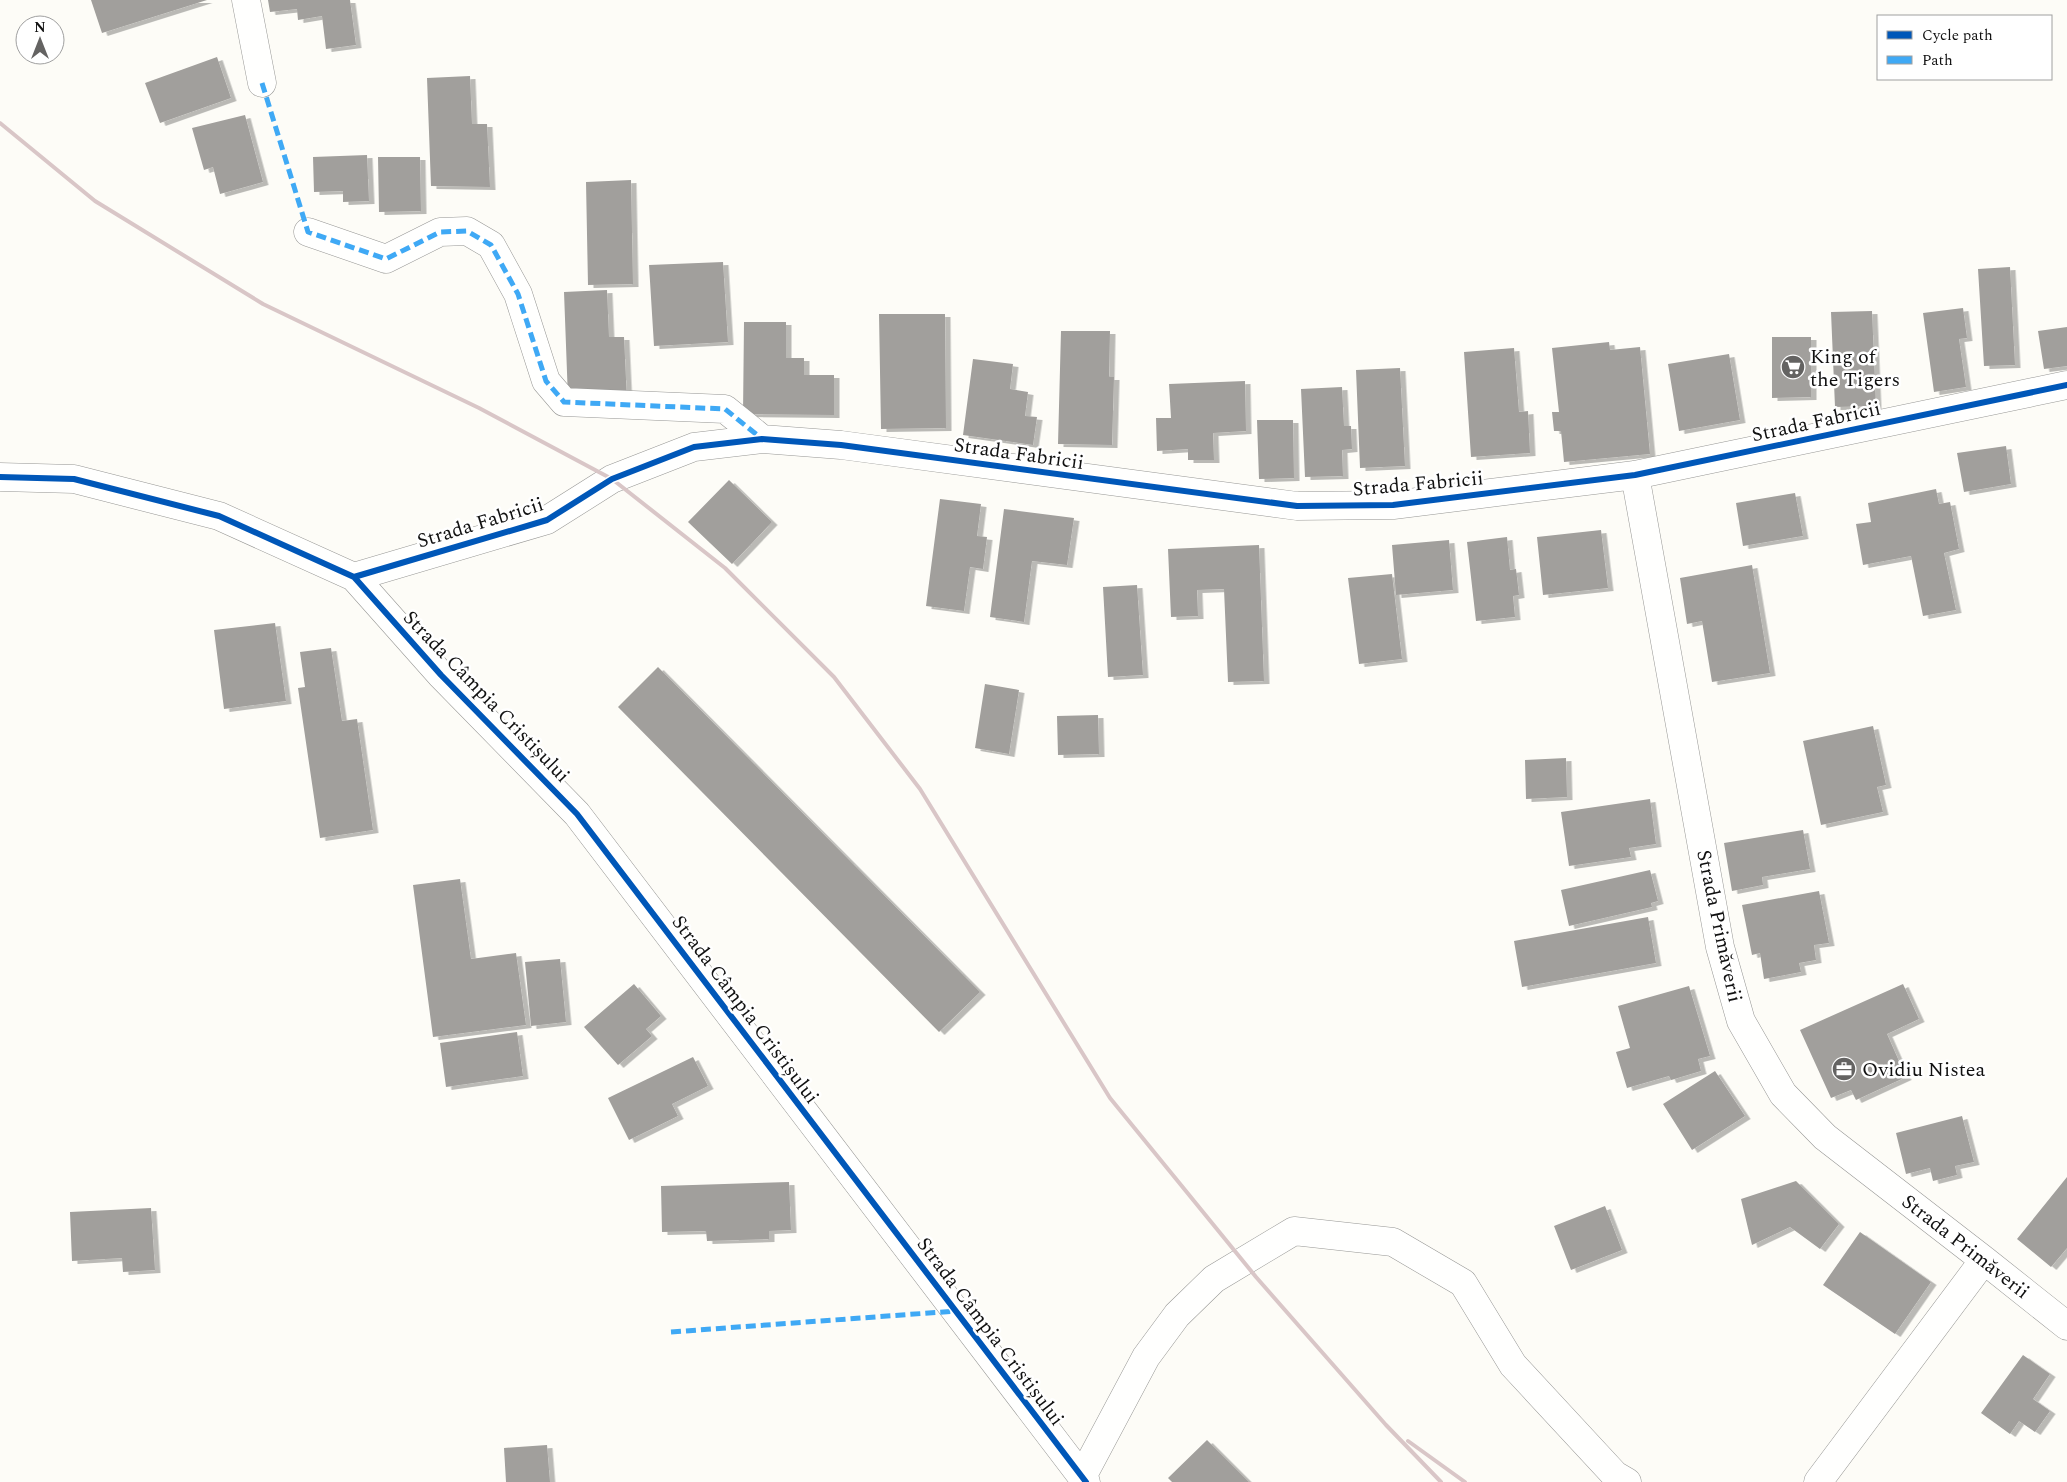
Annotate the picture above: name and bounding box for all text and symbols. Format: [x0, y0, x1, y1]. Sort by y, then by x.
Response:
north arrow [15, 15, 65, 65]
legend [1877, 15, 2052, 80]
text: N [34, 17, 46, 38]
text: Cycle path [1922, 24, 1993, 47]
text: Path [1922, 49, 1953, 72]
place label: King of the Tigers [1810, 342, 1900, 395]
supermarket icon: King of the Tigers [1780, 354, 1806, 380]
street label: Strada Fabricii [1749, 394, 1883, 450]
street label: Strada Fabricii [952, 430, 1086, 478]
street label: Strada Fabricii [1352, 463, 1485, 505]
street label: Strada Fabricii [413, 489, 547, 556]
street label: Strada Câmpia Cristișului [396, 604, 577, 790]
street label: Strada Primăverii [1688, 847, 1750, 1005]
street label: Strada Câmpia Cristișului [664, 909, 826, 1110]
place label: Ovidiu Nistea [1862, 1055, 1986, 1085]
office icon: Ovidiu Nistea [1831, 1056, 1857, 1082]
street label: Strada Primăverii [1895, 1187, 2036, 1306]
street label: Strada Câmpia Cristișului [909, 1231, 1071, 1432]

